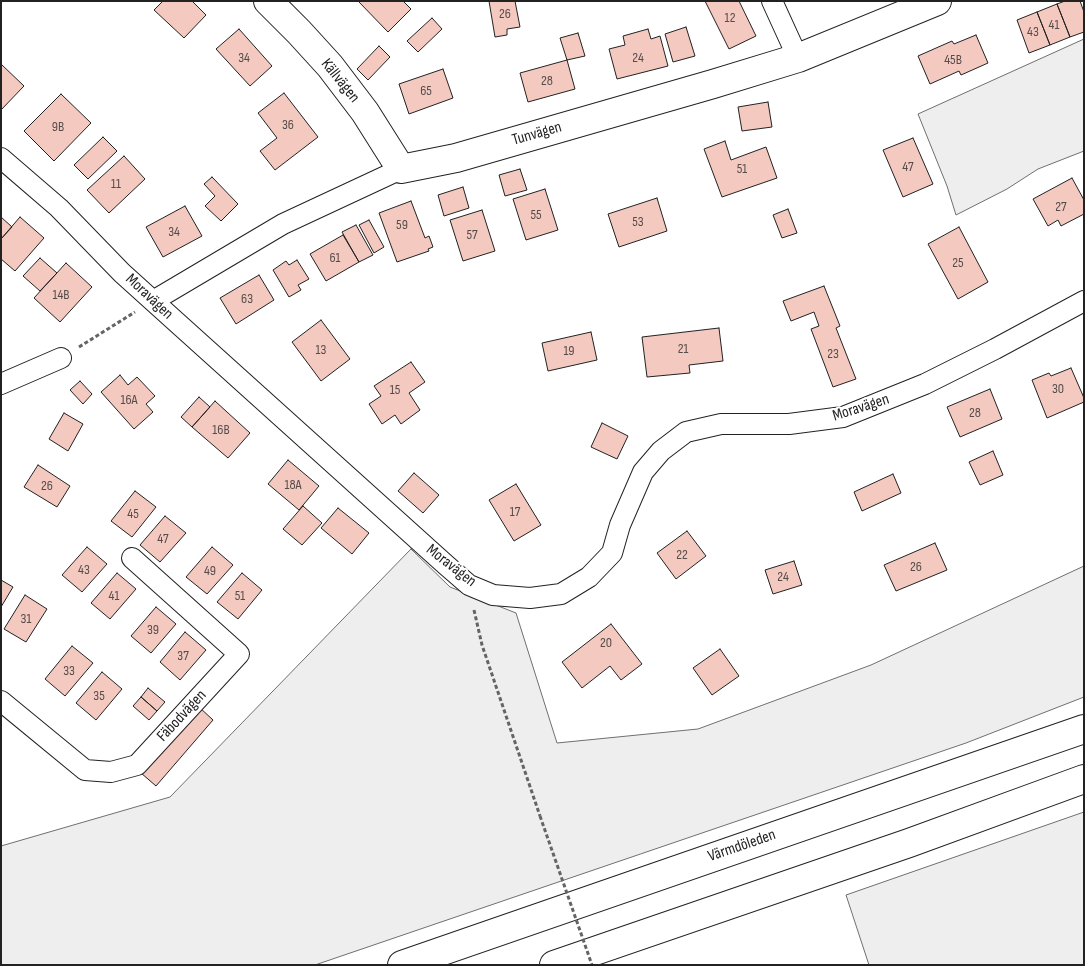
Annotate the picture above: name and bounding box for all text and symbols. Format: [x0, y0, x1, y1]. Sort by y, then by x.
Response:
house number: 26 [499, 6, 511, 22]
house number: 12 [725, 10, 735, 26]
house number: 41 [1049, 17, 1059, 33]
house number: 43 [1027, 24, 1039, 40]
house number: 34 [238, 50, 250, 66]
house number: 24 [632, 50, 644, 66]
house number: 45B [944, 52, 962, 68]
street label: Källvägen [316, 55, 364, 107]
house number: 28 [541, 73, 553, 89]
house number: 65 [420, 83, 432, 99]
house number: 36 [282, 117, 294, 133]
street label: Tunvägen [510, 118, 564, 150]
house number: 9B [52, 119, 64, 135]
house number: 47 [902, 159, 914, 175]
house number: 51 [737, 161, 747, 177]
house number: 11 [111, 176, 121, 192]
house number: 27 [1055, 199, 1067, 215]
house number: 55 [530, 207, 542, 223]
house number: 53 [632, 214, 644, 230]
house number: 59 [396, 217, 408, 233]
house number: 34 [168, 224, 180, 240]
house number: 57 [466, 227, 478, 243]
house number: 61 [329, 250, 341, 266]
house number: 25 [952, 255, 964, 271]
street label: Moravägen [121, 270, 177, 324]
house number: 14B [53, 287, 69, 303]
house number: 63 [241, 291, 253, 307]
house number: 21 [678, 341, 688, 357]
house number: 13 [316, 342, 326, 358]
house number: 19 [563, 343, 575, 359]
house number: 23 [827, 346, 839, 362]
house number: 30 [1052, 381, 1064, 397]
house number: 15 [390, 382, 400, 398]
street label: Moravägen [830, 390, 892, 426]
house number: 16A [120, 392, 138, 408]
house number: 28 [969, 405, 981, 421]
house number: 16B [212, 422, 230, 438]
house number: 18A [284, 477, 302, 493]
house number: 26 [41, 478, 53, 494]
house number: 17 [510, 504, 520, 520]
house number: 45 [127, 506, 139, 522]
house number: 47 [157, 531, 169, 547]
street label: Moravägen [422, 541, 480, 591]
house number: 22 [676, 547, 688, 563]
house number: 26 [910, 559, 922, 575]
house number: 43 [78, 562, 90, 578]
house number: 49 [204, 563, 216, 579]
house number: 24 [777, 569, 789, 585]
house number: 41 [109, 588, 119, 604]
house number: 51 [235, 588, 245, 604]
house number: 31 [21, 611, 31, 627]
house number: 39 [147, 622, 159, 638]
house number: 20 [600, 635, 612, 651]
house number: 37 [177, 648, 189, 664]
house number: 33 [63, 663, 75, 679]
street label: Fäbodvägen [153, 686, 211, 746]
house number: 35 [93, 688, 105, 704]
street label: Värmdöleden [706, 825, 778, 867]

